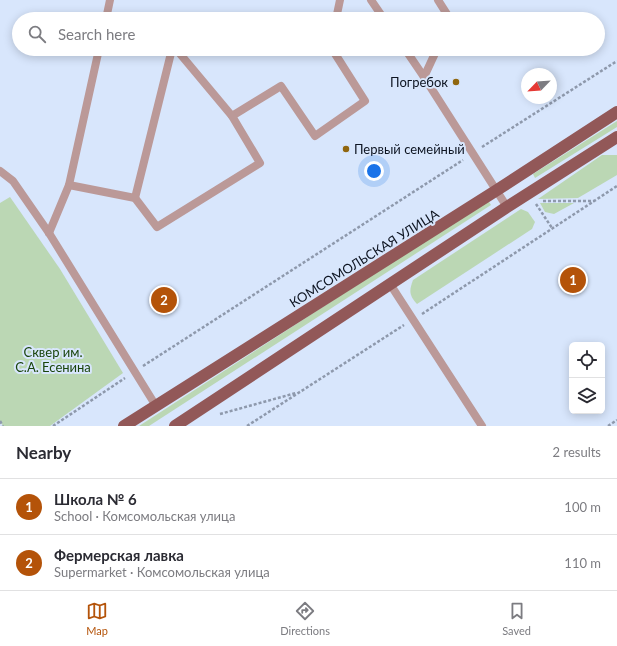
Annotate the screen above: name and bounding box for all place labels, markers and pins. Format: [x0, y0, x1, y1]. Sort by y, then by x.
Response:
place label: Погребок [390, 74, 448, 90]
marker: Погребок [451, 77, 461, 87]
place label: Первый семейный [354, 141, 465, 157]
marker: Первый семейный [341, 144, 351, 154]
pin: 1 [560, 265, 586, 295]
pin: 2 [151, 285, 177, 315]

